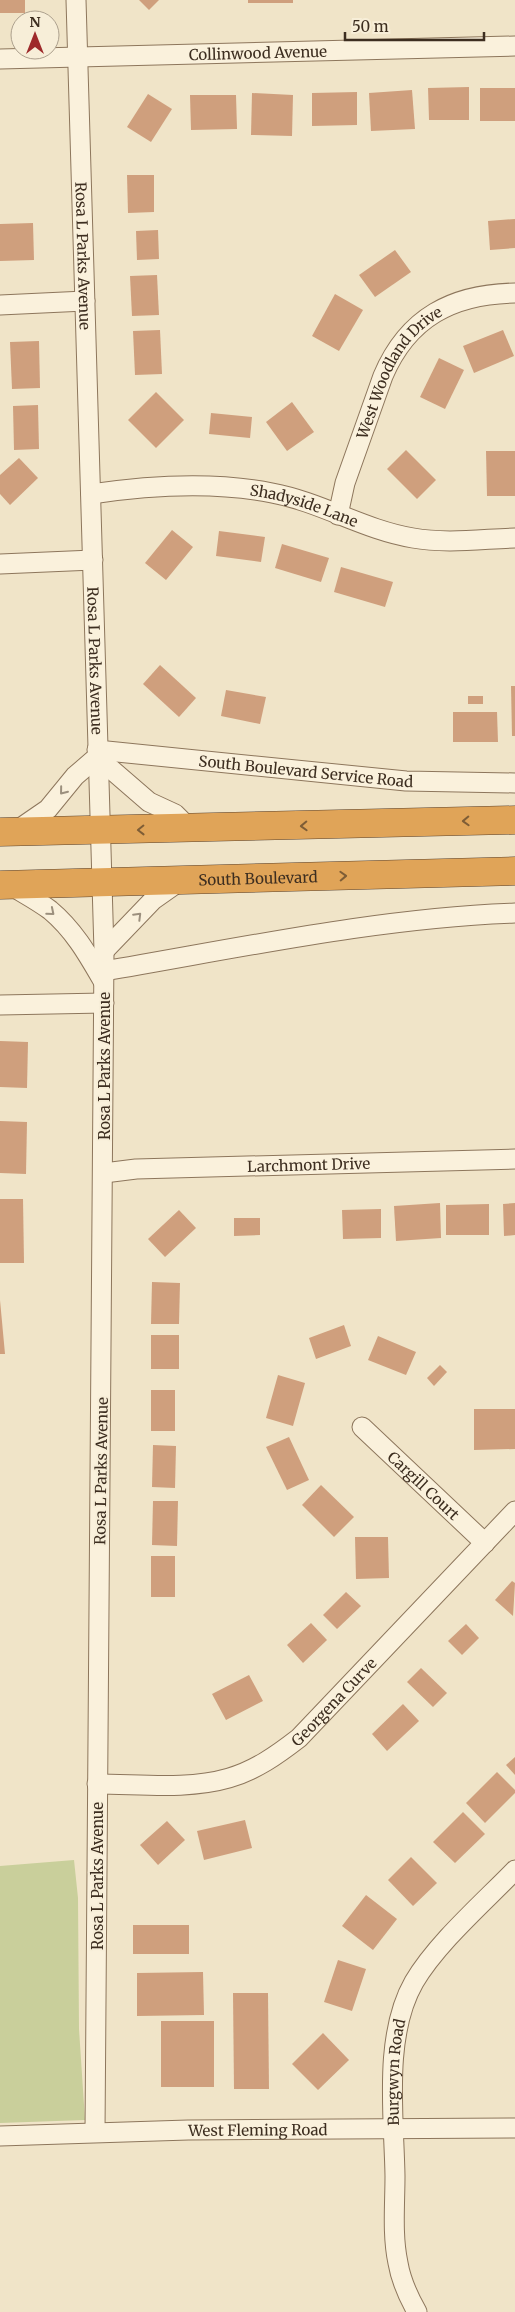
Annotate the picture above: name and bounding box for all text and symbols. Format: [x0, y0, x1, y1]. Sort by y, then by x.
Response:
north arrow [10, 10, 60, 60]
scale bar [345, 10, 484, 42]
text: N [29, 13, 41, 31]
text: 50 m [352, 17, 389, 36]
street label: Collinwood Avenue [189, 41, 327, 64]
street label: Rosa L Parks Avenue [72, 182, 95, 330]
street label: West Woodland Drive [352, 301, 445, 442]
street label: Shadyside Lane [249, 480, 361, 531]
street label: Rosa L Parks Avenue [84, 586, 107, 735]
street label: South Boulevard Service Road [198, 751, 413, 791]
one-way arrow [60, 785, 68, 794]
one-way arrow [462, 816, 470, 827]
one-way arrow [300, 821, 308, 831]
one-way arrow [137, 824, 145, 835]
street label: South Boulevard [198, 867, 318, 889]
one-way arrow [339, 871, 347, 882]
one-way arrow [45, 906, 54, 915]
one-way arrow [132, 913, 141, 922]
street label: Rosa L Parks Avenue [95, 992, 114, 1140]
street label: Larchmont Drive [247, 1153, 371, 1176]
street label: Rosa L Parks Avenue [90, 1397, 112, 1545]
street label: Cargill Court [384, 1447, 464, 1524]
street label: Georgena Curve [287, 1653, 380, 1750]
street label: Rosa L Parks Avenue [88, 1802, 107, 1950]
street label: Burgwyn Road [383, 2017, 409, 2126]
street label: West Fleming Road [187, 2120, 328, 2140]

